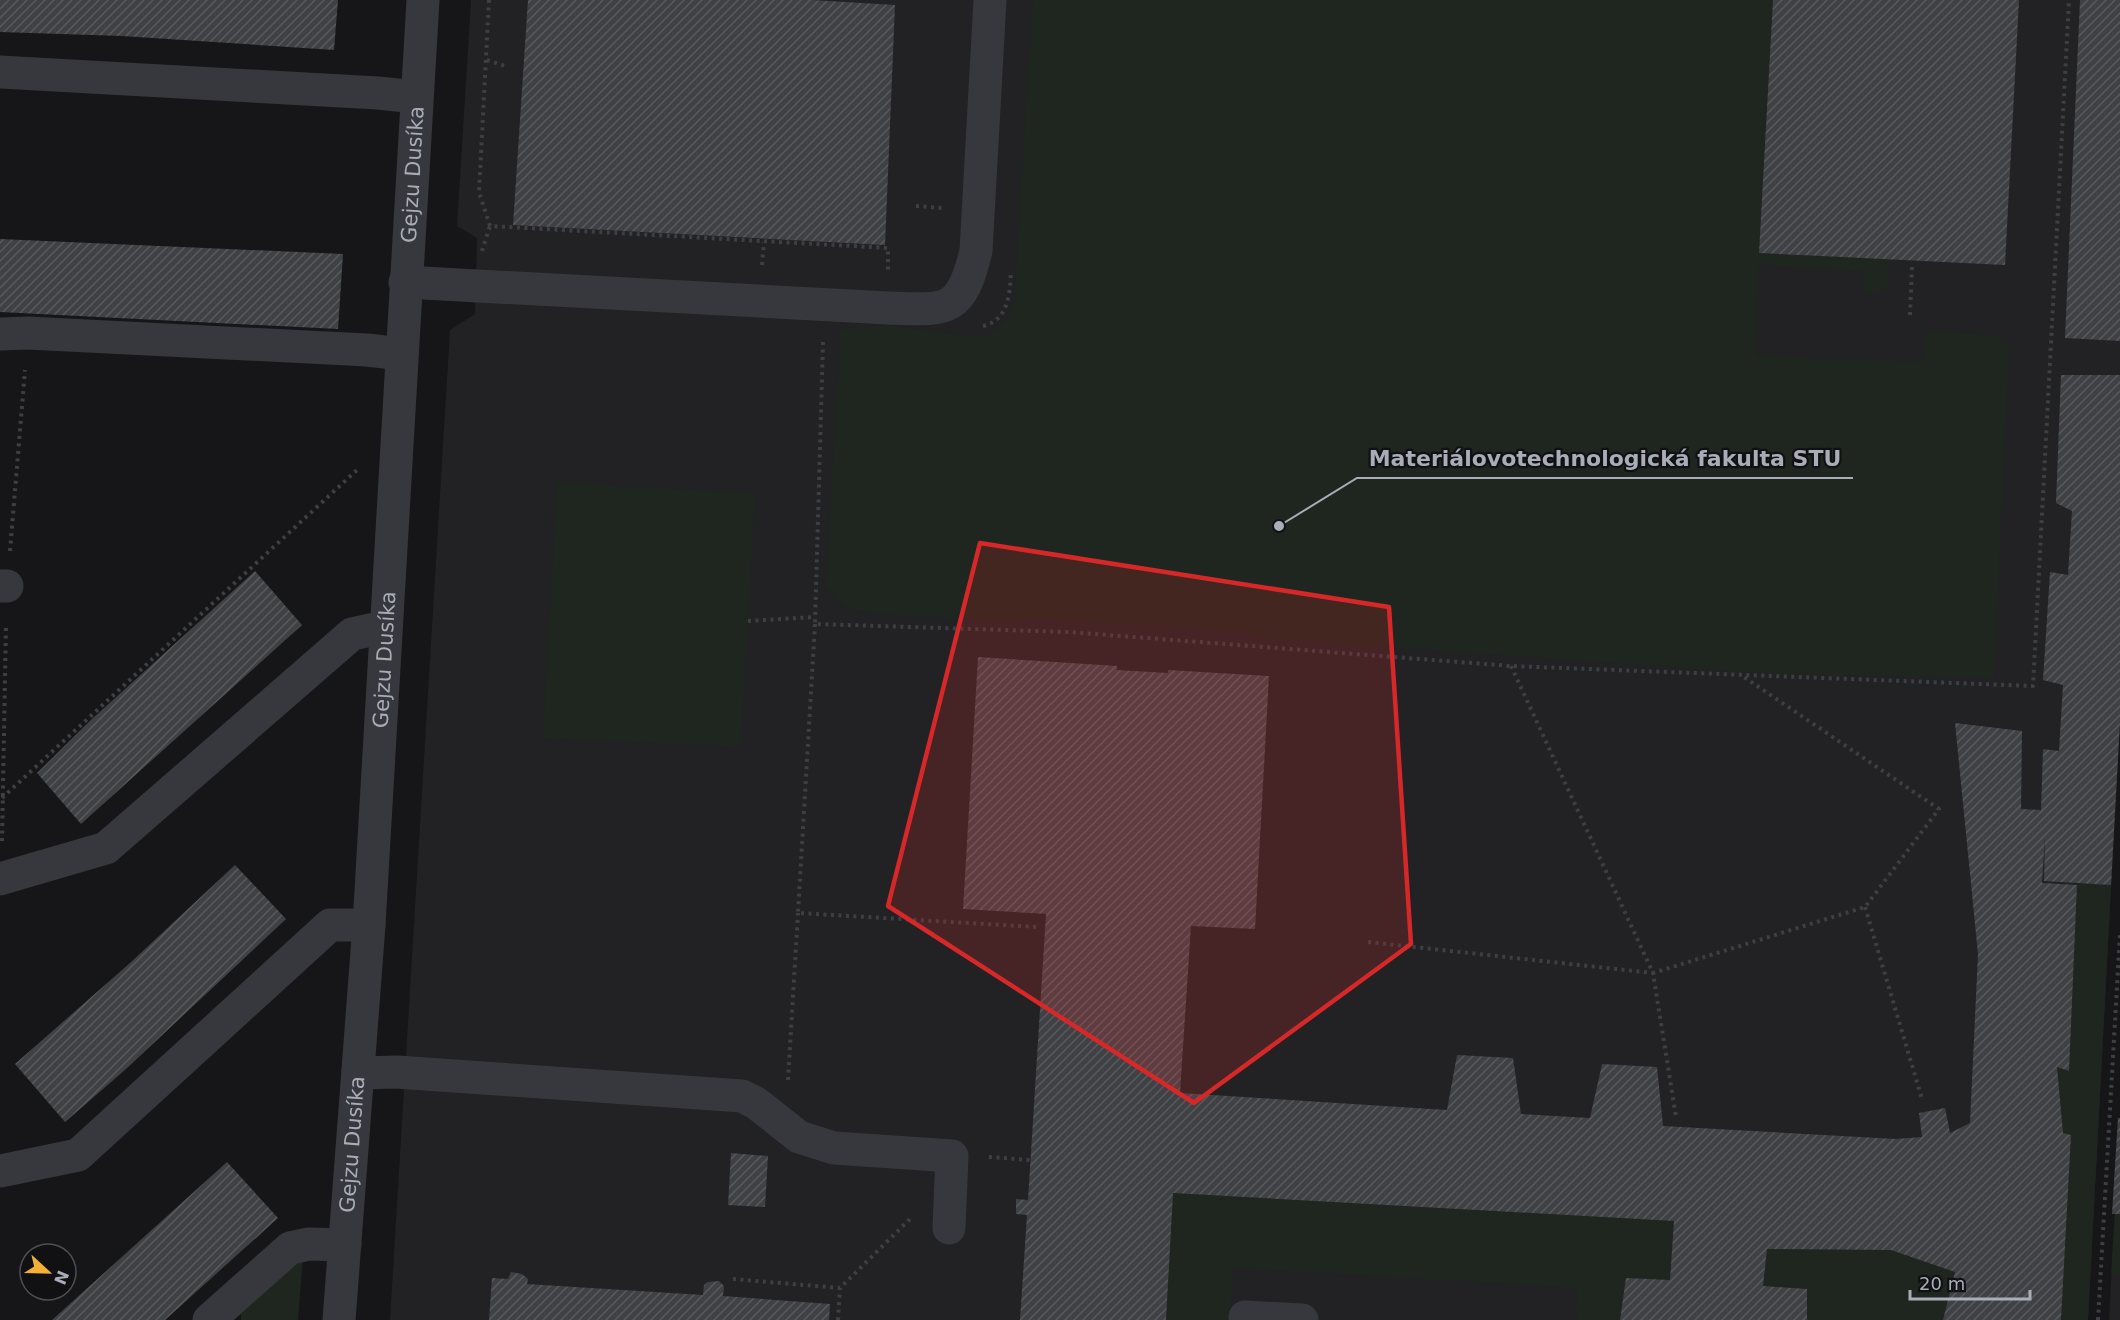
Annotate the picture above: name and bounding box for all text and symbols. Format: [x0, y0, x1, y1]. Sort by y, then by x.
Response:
street label: Gejzu Dusíka [397, 105, 429, 244]
callout: Materiálovotechnologická fakulta STU [1357, 438, 1853, 478]
text: Materiálovotechnologická fakulta STU [1369, 446, 1841, 471]
street label: Gejzu Dusíka [369, 590, 400, 729]
street label: Gejzu Dusíka [335, 1075, 369, 1214]
north arrow [18, 1242, 78, 1302]
scale bar [1910, 1263, 2030, 1301]
text: N [50, 1268, 73, 1287]
text: 20 m [1919, 1273, 1965, 1294]

